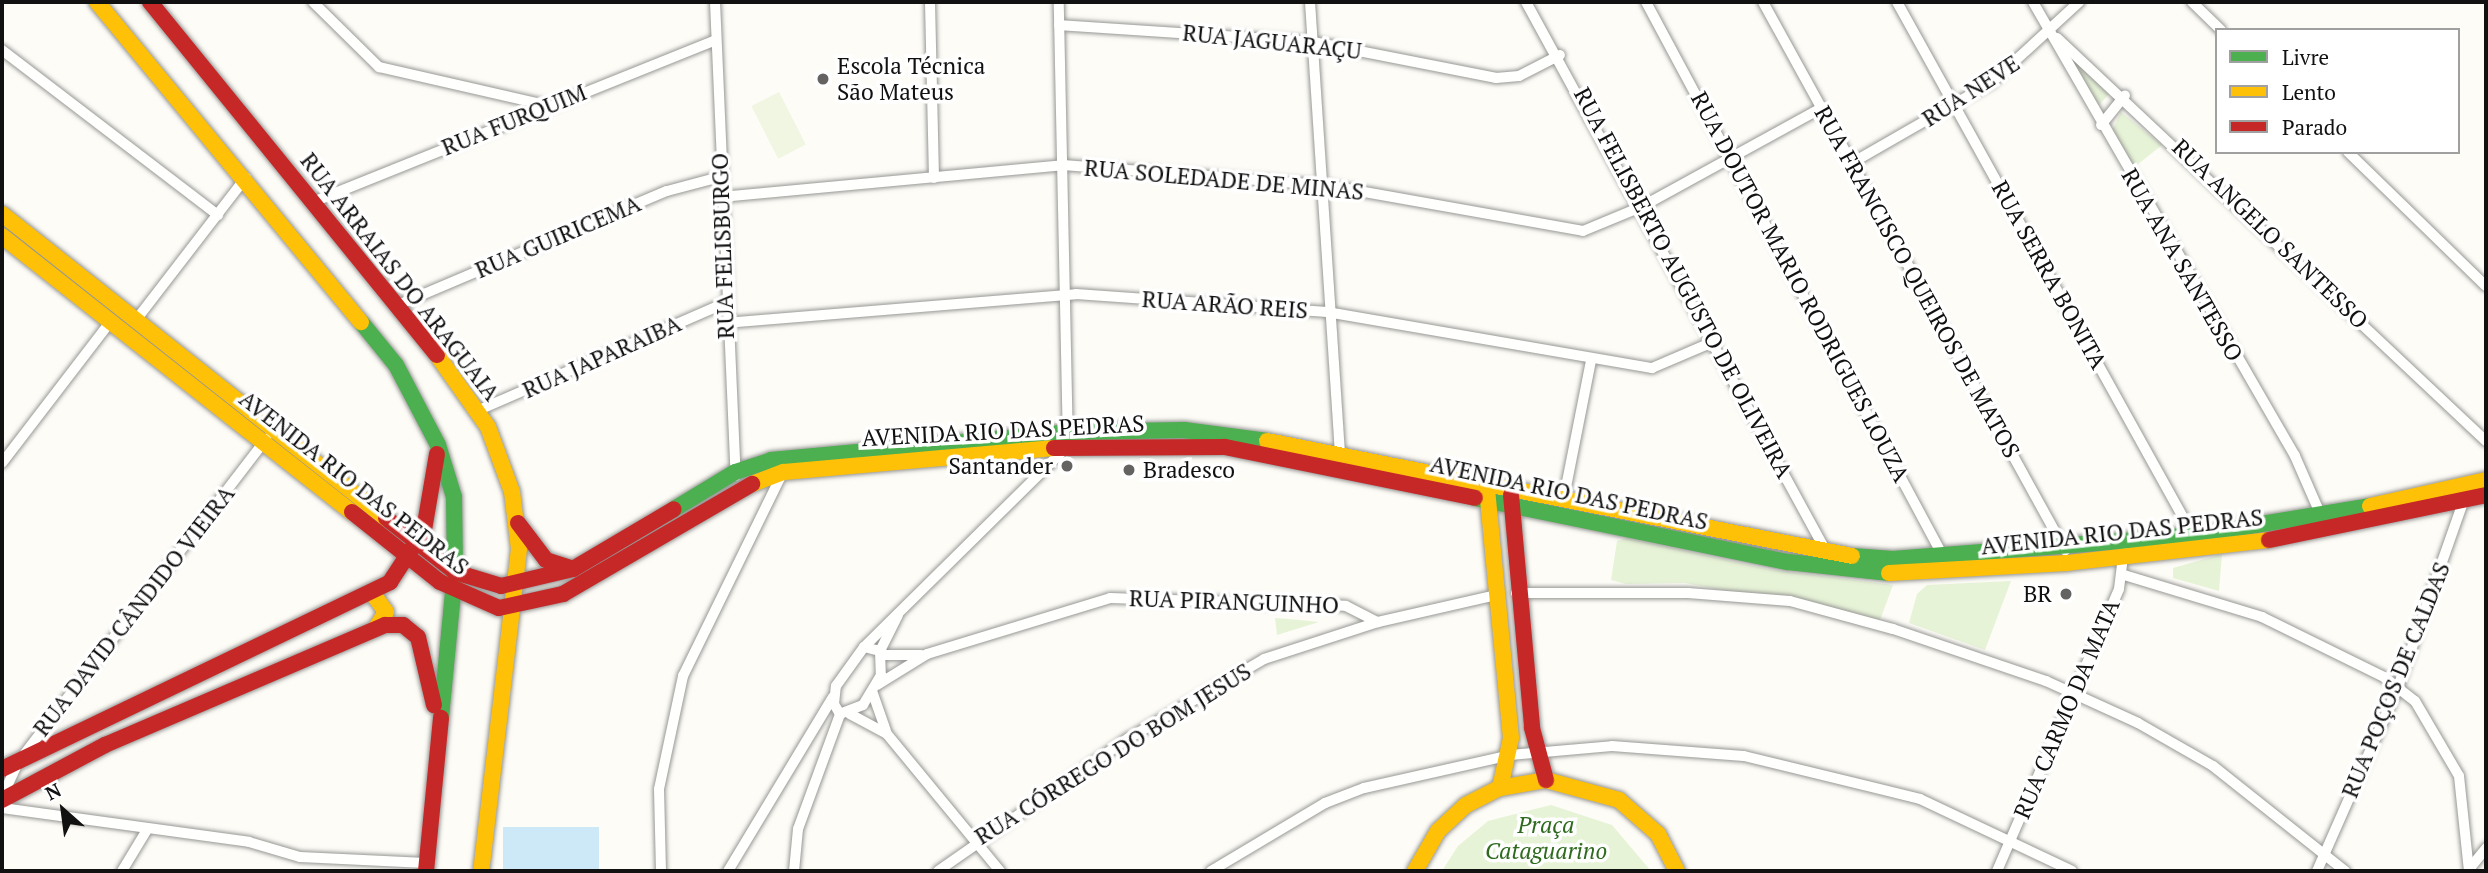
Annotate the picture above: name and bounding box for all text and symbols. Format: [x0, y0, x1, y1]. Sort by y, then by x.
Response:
street label: RUA JAGUARAÇU [1181, 19, 1363, 65]
legend [2215, 28, 2460, 154]
text: Livre [2282, 43, 2329, 71]
street label: RUA NEVE [1917, 49, 2025, 133]
place label: Escola Técnica São Mateus [837, 52, 985, 106]
marker: Escola Técnica São Mateus [815, 71, 831, 87]
street label: RUA FURQUIM [438, 78, 590, 162]
text: Lento [2282, 78, 2336, 106]
street label: RUA FELISBERTO AUGUSTO DE OLIVEIRA [1568, 83, 1798, 483]
street label: RUA DOUTOR MARIO RODRIGUES LOUZA [1685, 87, 1915, 487]
street label: RUA FRANCISCO QUEIROS DE MATOS [1808, 101, 2026, 463]
text: Parado [2282, 113, 2347, 141]
street label: RUA ANGELO SANTESSO [2166, 133, 2374, 335]
street label: RUA ARRAIAS DO ARAGUAIA [294, 147, 506, 407]
street label: RUA FELISBURGO [706, 152, 740, 340]
street label: RUA SOLEDADE DE MINAS [1083, 154, 1365, 206]
street label: RUA ANA SANTESSO [2115, 163, 2249, 367]
street label: RUA SERRA BONITA [1986, 176, 2112, 374]
street label: RUA GUIRICEMA [471, 190, 645, 284]
street label: RUA ARÃO REIS [1141, 285, 1309, 325]
street label: RUA JAPARAIBA [518, 310, 686, 404]
street label: AVENIDA RIO DAS PEDRAS [234, 385, 474, 581]
street label: AVENIDA RIO DAS PEDRAS [861, 410, 1145, 452]
street label: AVENIDA RIO DAS PEDRAS [1427, 450, 1711, 536]
place label: Santander [948, 452, 1053, 480]
place label: Bradesco [1143, 456, 1235, 484]
marker: Santander [1059, 458, 1075, 474]
marker: Bradesco [1121, 462, 1137, 478]
street label: RUA DAVID CÂNDIDO VIEIRA [27, 480, 241, 742]
street label: AVENIDA RIO DAS PEDRAS [1979, 503, 2265, 561]
street label: RUA POÇOS DE CALDAS [2336, 558, 2456, 802]
place label: BR [2023, 580, 2052, 608]
street label: RUA PIRANGUINHO [1128, 585, 1340, 619]
marker: BR [2058, 586, 2074, 602]
street label: RUA CARMO DA MATA [2008, 595, 2126, 823]
street label: RUA CÓRREGO DO BOM JESUS [970, 657, 1256, 851]
north arrow [28, 775, 98, 845]
text: N [41, 777, 65, 805]
park label: Praça Cataguarino [1485, 811, 1607, 865]

